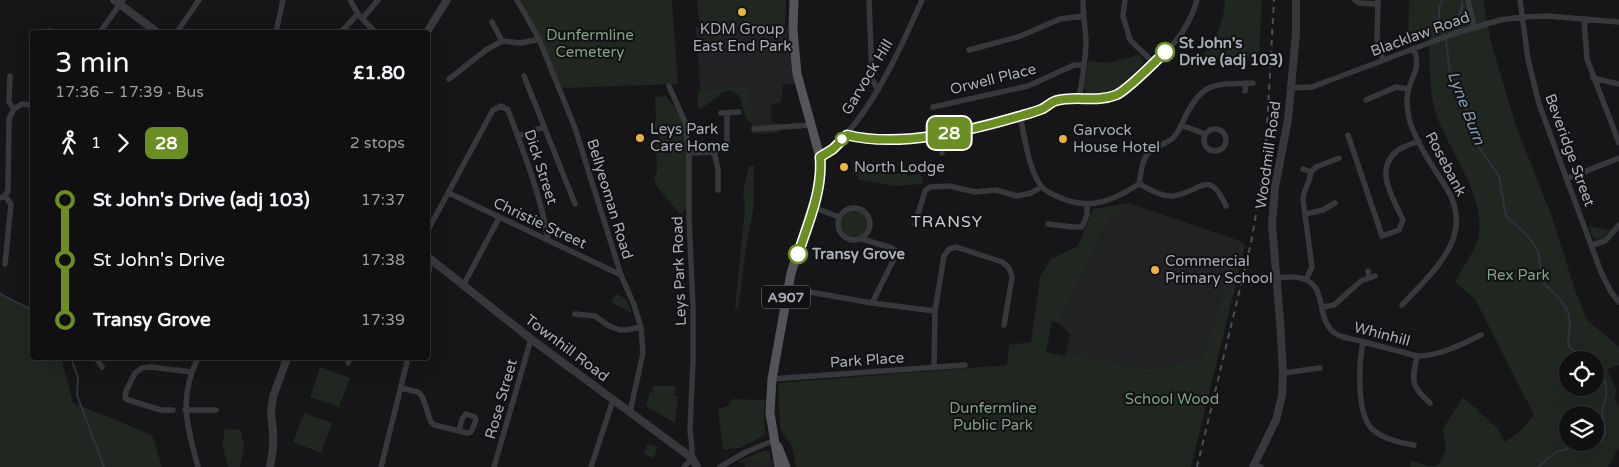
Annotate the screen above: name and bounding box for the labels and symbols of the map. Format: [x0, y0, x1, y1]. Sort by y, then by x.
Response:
marker: KDM Group East End Park [736, 6, 748, 18]
street label: Blacklaw Road [1368, 8, 1472, 60]
place label: KDM Group East End Park [693, 20, 791, 55]
park label: Dunfermline Cemetery [546, 26, 634, 61]
place label: St John's Drive (adj 103) [1179, 34, 1283, 70]
street label: Garvock Hill [837, 36, 897, 118]
marker: St John's Drive (adj 103) [1155, 42, 1175, 62]
street label: Orwell Place [948, 60, 1038, 98]
water label: Lyne Burn [1443, 68, 1490, 149]
street label: Beveridge Street [1541, 91, 1599, 209]
street label: Woodmill Road [1252, 100, 1284, 210]
line badge: 28 [926, 117, 972, 149]
place label: Leys Park Care Home [650, 120, 729, 155]
place label: Garvock House Hotel [1073, 121, 1160, 156]
street label: Dick Street [520, 127, 562, 207]
street label: Rosebank [1421, 129, 1471, 199]
marker: Leys Park Care Home [634, 132, 646, 144]
unlabelled marker [835, 132, 849, 146]
marker: Garvock House Hotel [1057, 133, 1069, 145]
street label: Bellyeoman Road [583, 137, 637, 261]
place label: North Lodge [854, 158, 945, 176]
marker: North Lodge [838, 161, 850, 173]
street label: Christie Street [490, 194, 590, 253]
district label: TRANSY [911, 212, 983, 232]
street label: Leys Park Road [668, 216, 690, 326]
marker: Transy Grove [788, 244, 808, 264]
place label: Transy Grove [811, 245, 905, 264]
place label: Commercial Primary School [1165, 252, 1273, 287]
marker: Commercial Primary School [1149, 264, 1161, 276]
park label: Rex Park [1486, 266, 1550, 284]
road number: A907 [762, 286, 810, 308]
street label: Townhill Road [522, 311, 612, 385]
street label: Whinhill [1352, 318, 1412, 350]
street label: Park Place [829, 348, 905, 372]
street label: Rose Street [481, 357, 521, 441]
park label: School Wood [1125, 390, 1219, 408]
park label: Dunfermline Public Park [949, 399, 1037, 434]

